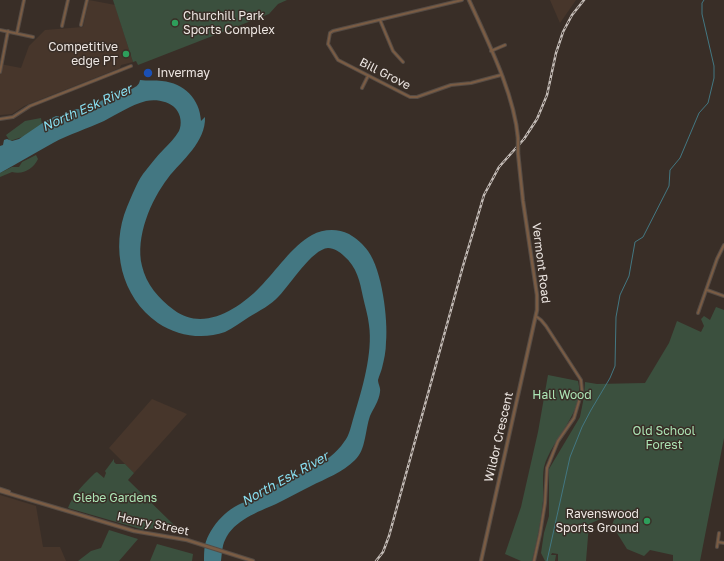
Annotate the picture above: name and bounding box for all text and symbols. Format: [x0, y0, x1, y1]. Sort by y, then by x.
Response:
place label: Churchill Park Sports Complex [183, 9, 275, 37]
marker: Churchill Park Sports Complex [170, 18, 180, 28]
place label: Competitive edge PT [48, 40, 118, 68]
marker: Competitive edge PT [121, 49, 131, 59]
street label: Bill Grove [357, 55, 413, 93]
place label: Invermay [157, 66, 210, 80]
marker: Invermay [142, 67, 154, 79]
water label: North Esk River [40, 81, 134, 135]
street label: Vermont Road [529, 222, 553, 304]
park label: Hall Wood [532, 388, 592, 402]
street label: Wildor Crescent [482, 390, 516, 484]
park label: Old School Forest [633, 424, 695, 452]
water label: North Esk River [239, 449, 331, 509]
park label: Glebe Gardens [73, 491, 157, 505]
place label: Ravenswood Sports Ground [555, 507, 639, 535]
street label: Henry Street [115, 509, 191, 539]
marker: Ravenswood Sports Ground [642, 516, 652, 526]

